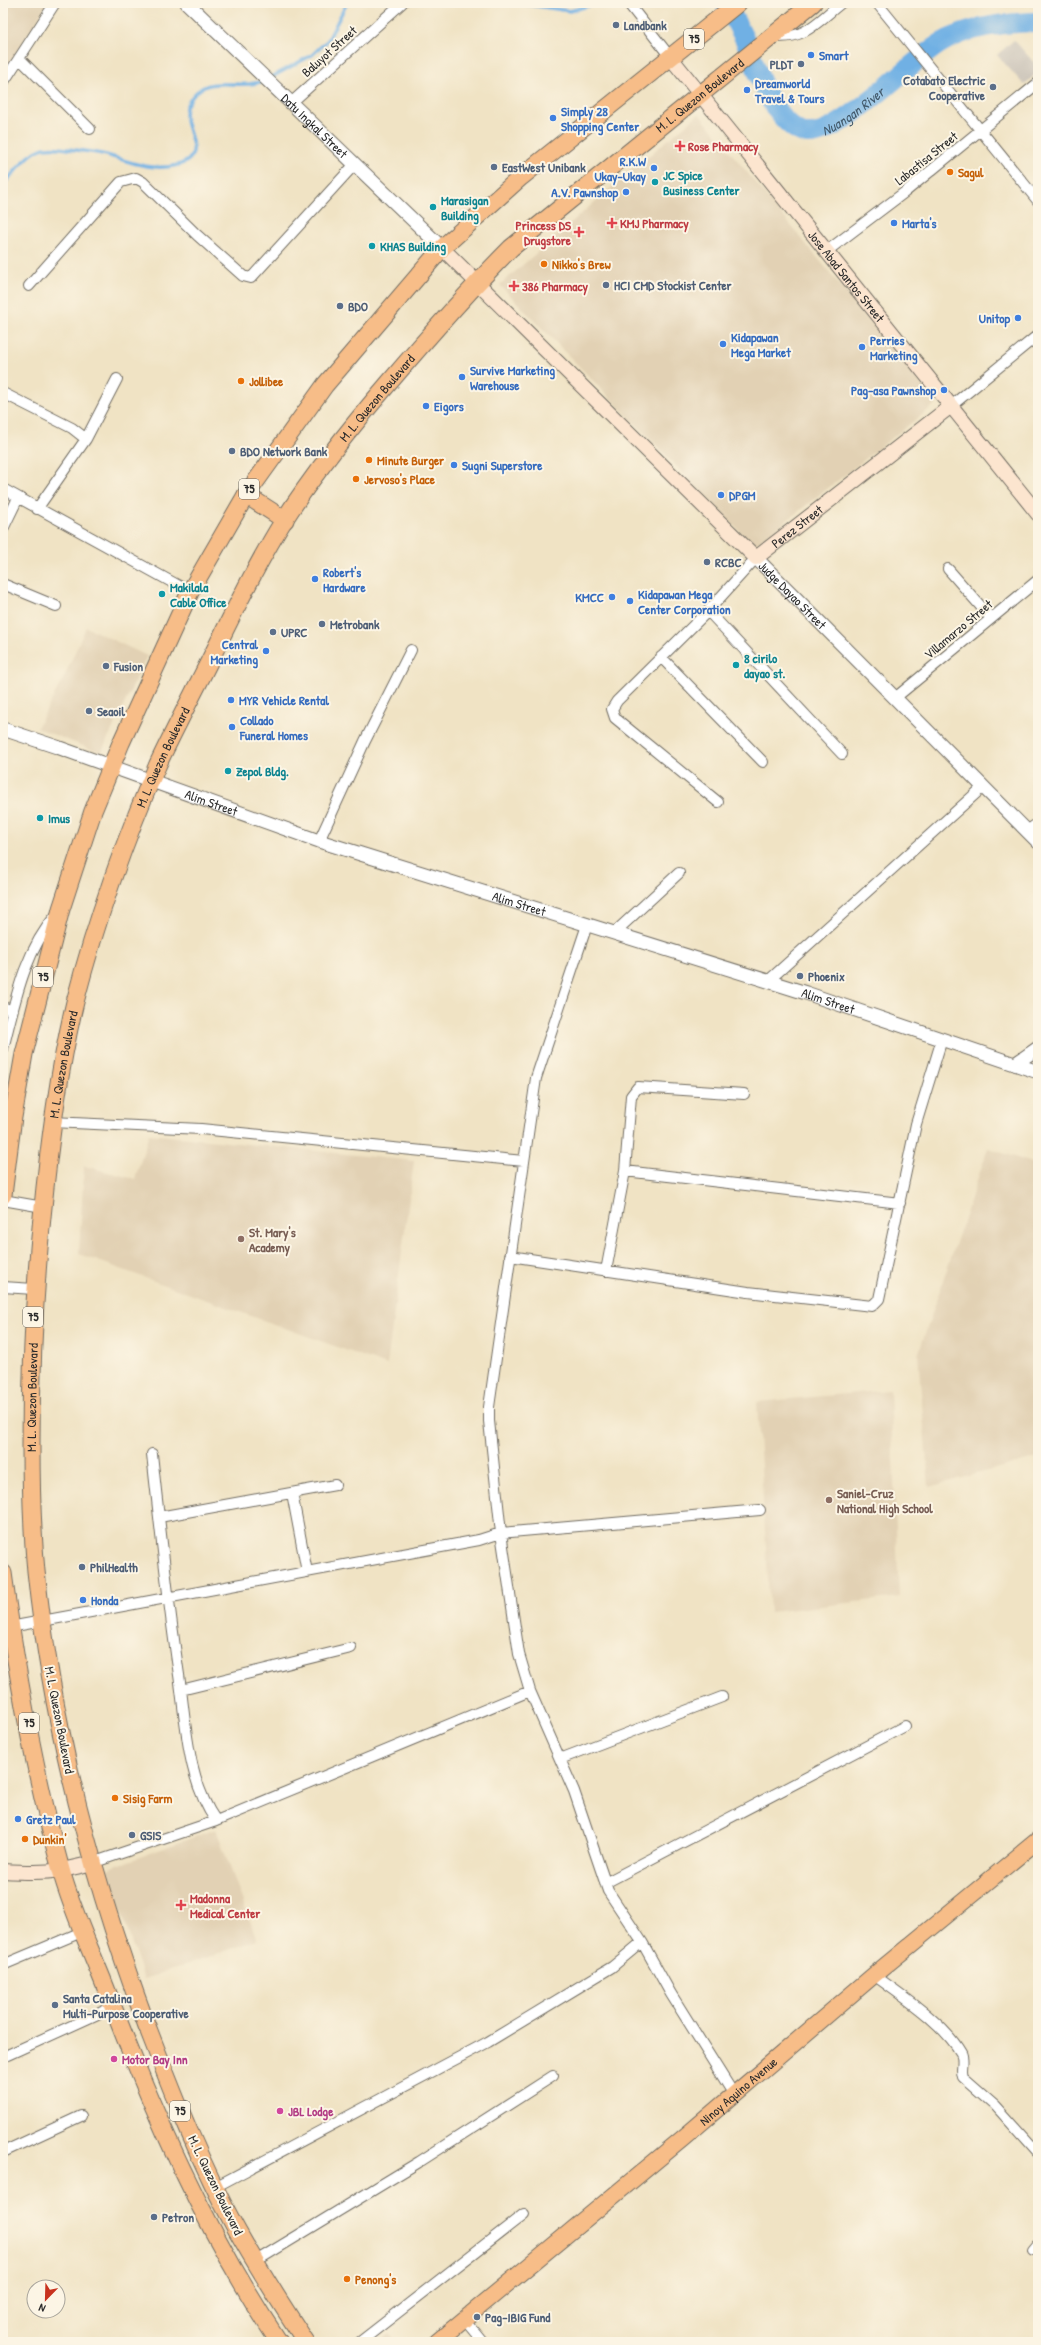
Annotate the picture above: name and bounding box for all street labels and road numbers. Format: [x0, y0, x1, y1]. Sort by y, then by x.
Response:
street label: Baluyot Street [297, 21, 361, 81]
road number: 75 [684, 29, 704, 49]
street label: M. L. Quezon Boulevard [652, 54, 747, 136]
street label: Datu Ingkal Street [277, 89, 352, 162]
street label: Labastisa Street [891, 127, 962, 189]
street label: Jose Abad Santos Street [804, 226, 889, 326]
street label: M. L. Quezon Boulevard [335, 350, 419, 445]
road number: 75 [239, 479, 259, 499]
street label: Perez Street [767, 500, 827, 552]
street label: Judge Dayao Street [755, 557, 831, 633]
street label: Villamarzo Street [920, 595, 996, 663]
street label: M. L. Quezon Boulevard [132, 704, 194, 810]
street label: Alim Street [183, 785, 241, 820]
street label: Alim Street [490, 887, 549, 920]
road number: 75 [33, 967, 53, 987]
street label: Alim Street [800, 983, 858, 1018]
street label: M. L. Quezon Boulevard [45, 1009, 82, 1119]
road number: 75 [23, 1307, 43, 1327]
street label: M. L. Quezon Boulevard [22, 1343, 42, 1452]
street label: M. L. Quezon Boulevard [41, 1665, 79, 1775]
road number: 75 [19, 1713, 39, 1733]
street label: Ninoy Aquino Avenue [695, 2053, 781, 2129]
road number: 75 [170, 2101, 190, 2121]
street label: M. L. Quezon Boulevard [184, 2132, 248, 2238]

